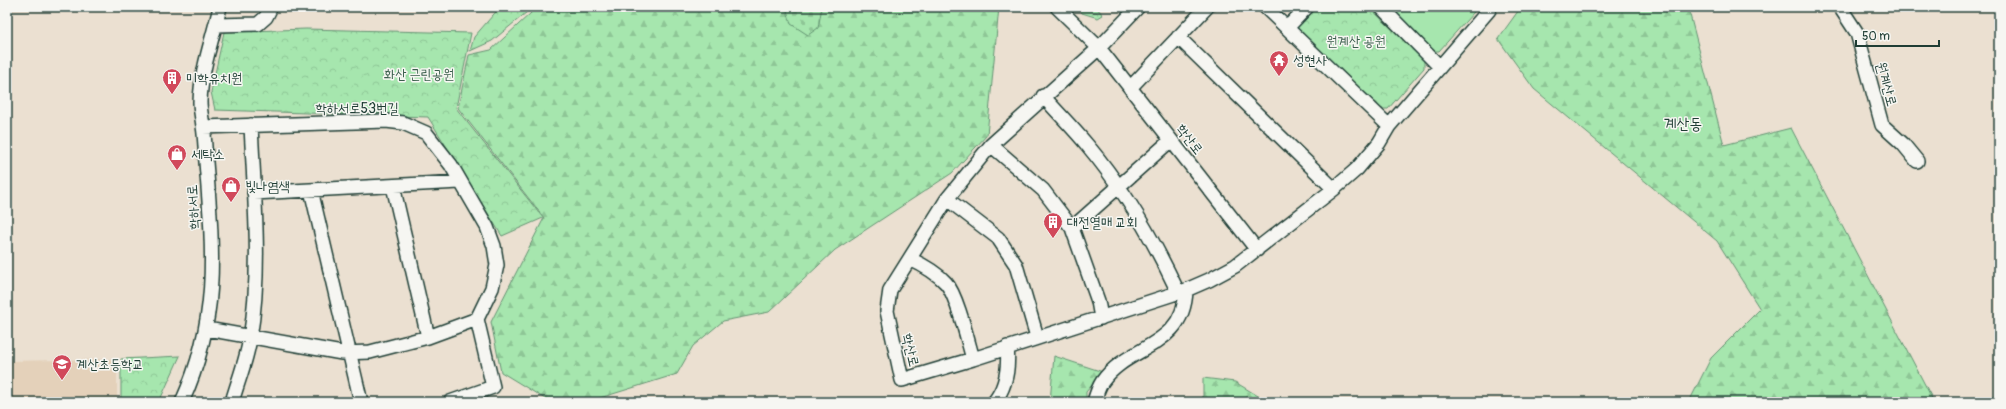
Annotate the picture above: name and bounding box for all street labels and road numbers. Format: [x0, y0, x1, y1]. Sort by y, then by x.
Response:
street label: 원계산로 [1872, 60, 1901, 108]
street label: 학하서로53번길 [316, 100, 399, 117]
street label: 학산로 [1173, 121, 1207, 158]
street label: 학하서로 [183, 184, 204, 230]
street label: 학산로 [898, 332, 923, 368]

